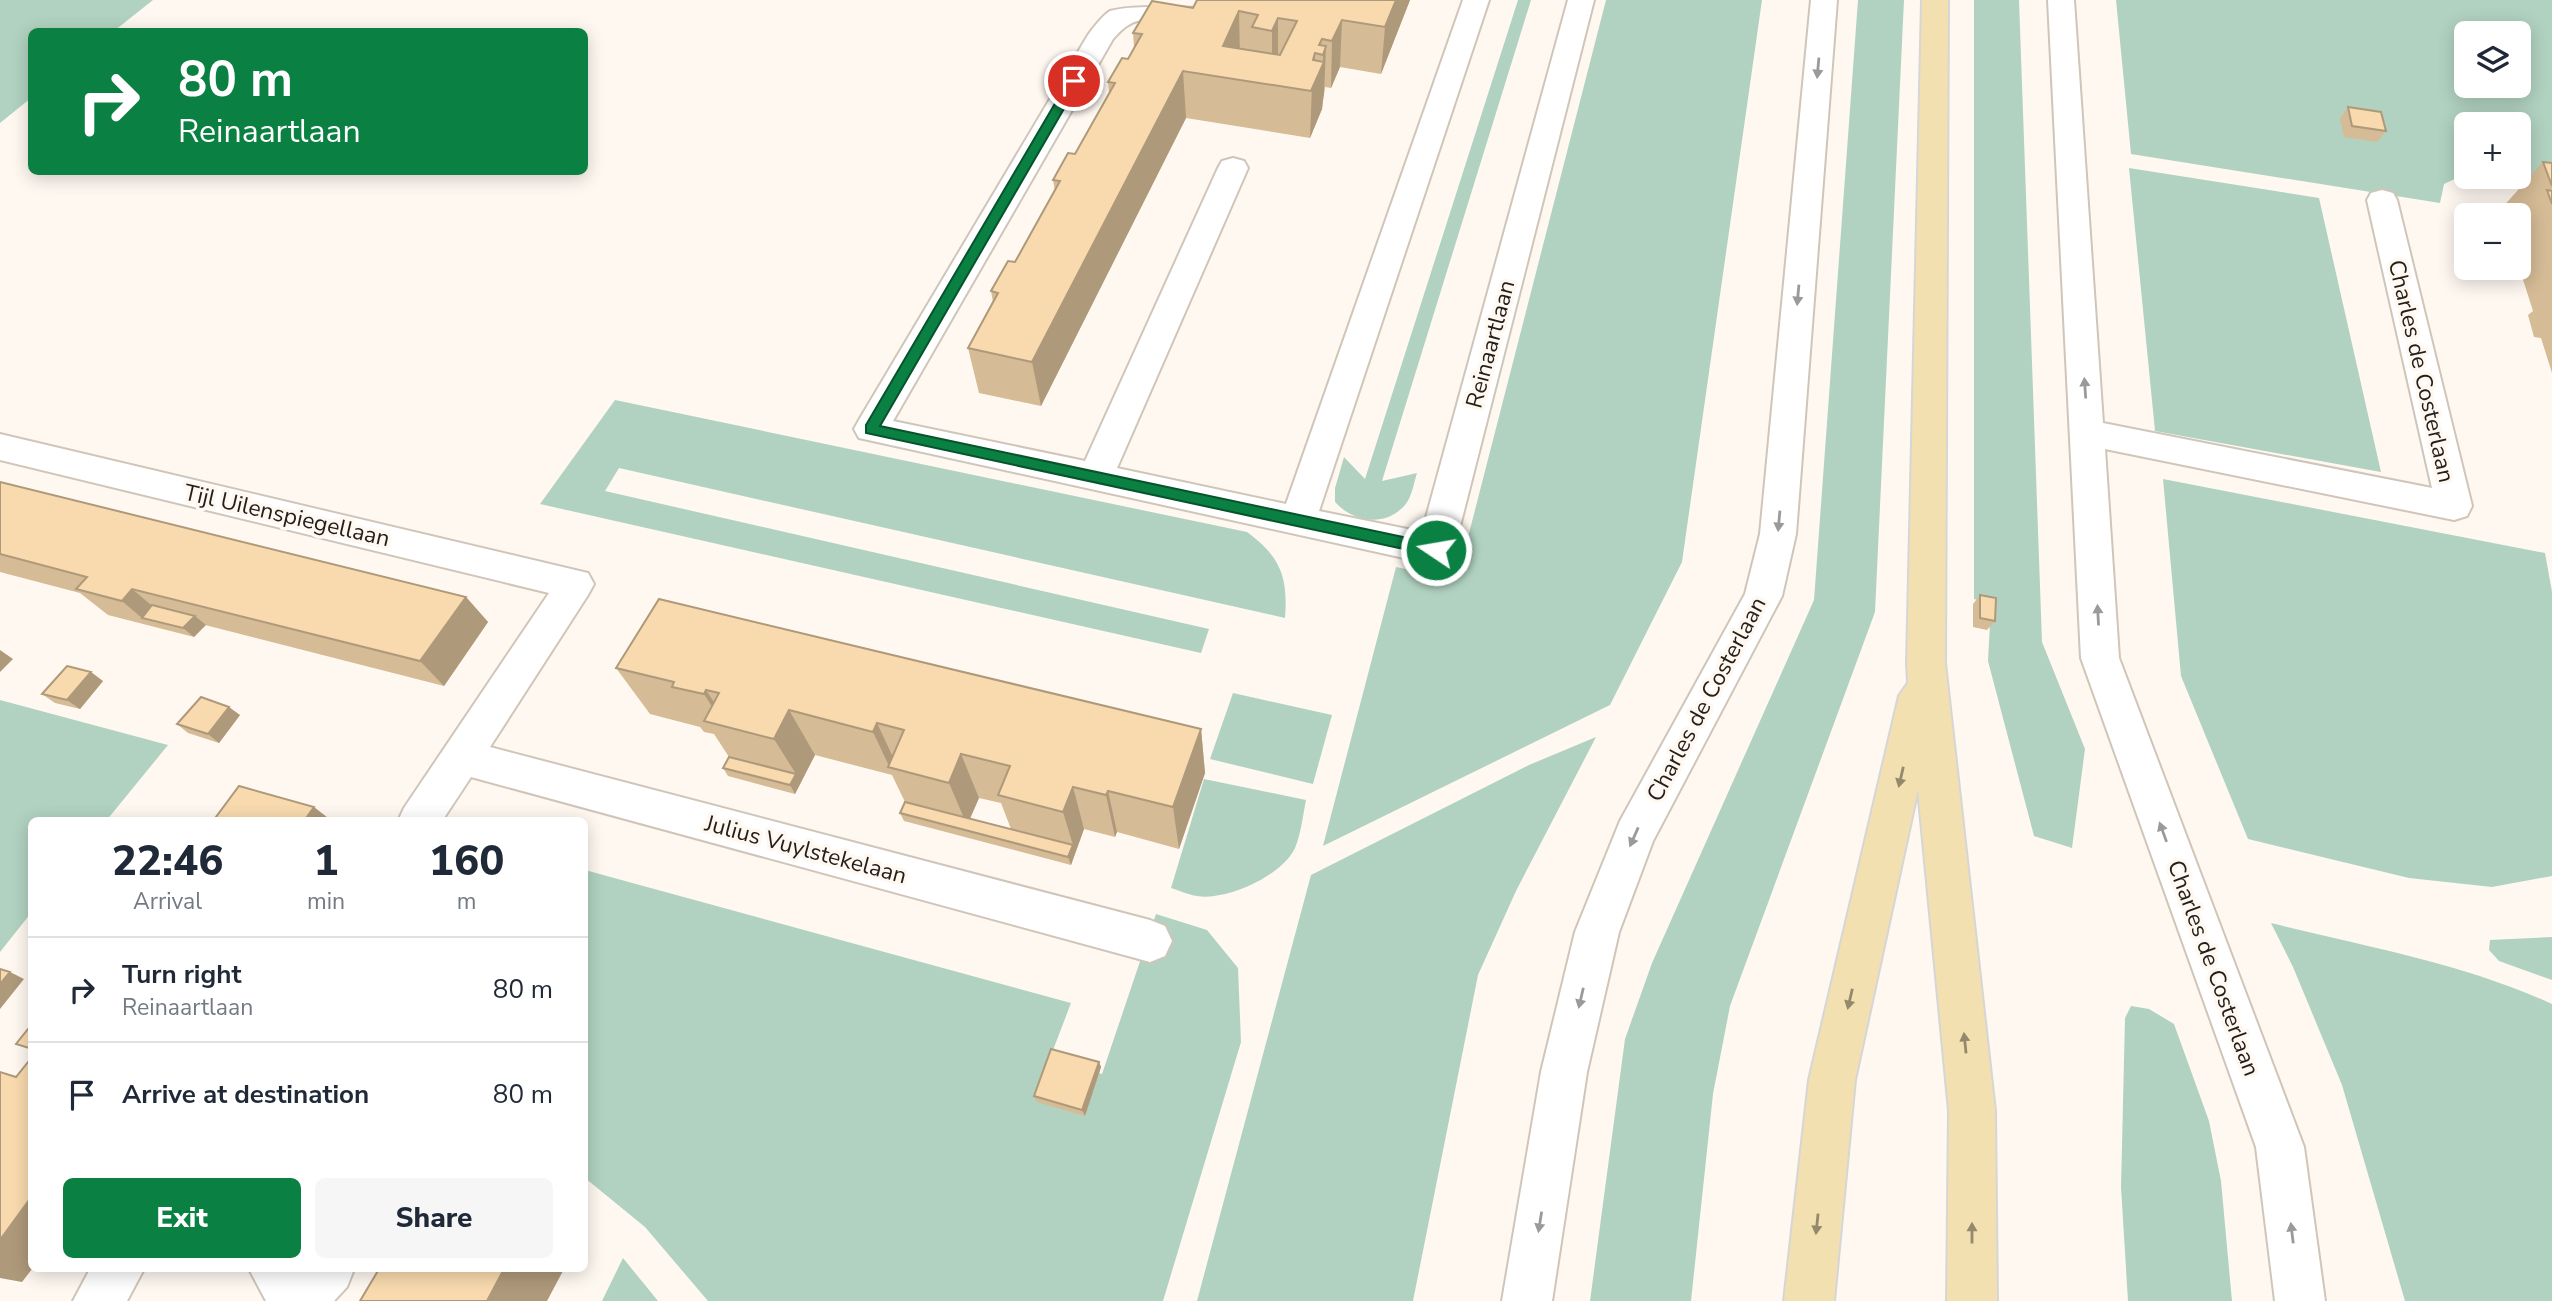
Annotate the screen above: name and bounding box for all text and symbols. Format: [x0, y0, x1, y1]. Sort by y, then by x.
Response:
map controls [2454, 21, 2531, 280]
button: layers [2454, 21, 2531, 98]
text: 80 m [178, 46, 293, 113]
pin [1044, 51, 1104, 111]
icon: right [63, 56, 154, 147]
one-way arrow [1812, 57, 1823, 79]
icon: arrive [1055, 62, 1093, 100]
text: Reinaartlaan [178, 110, 361, 153]
button: + [2454, 112, 2531, 189]
button: − [2454, 203, 2531, 280]
street label: Charles de Costerlaan [2381, 257, 2462, 485]
street label: Reinaartlaan [1459, 277, 1522, 412]
one-way arrow [1793, 284, 1804, 306]
one-way arrow [2079, 377, 2090, 399]
street label: Tijl Uilenspiegellaan [181, 477, 393, 554]
one-way arrow [1773, 510, 1784, 532]
position arrow [1399, 513, 1473, 587]
street label: Charles de Costerlaan [1639, 592, 1774, 807]
one-way arrow [2092, 604, 2103, 626]
one-way arrow [1895, 766, 1906, 788]
street label: Julius Vuylstekelaan [701, 807, 910, 891]
one-way arrow [2157, 821, 2168, 842]
one-way arrow [1628, 827, 1639, 848]
text: 22:46 [112, 833, 223, 890]
text: 1 [313, 833, 339, 890]
text: 160 [429, 833, 504, 890]
street label: Charles de Costerlaan [2160, 856, 2267, 1080]
text: Arrival [133, 886, 202, 917]
text: min [307, 886, 345, 917]
text: m [457, 886, 476, 917]
text: Turn right [122, 957, 241, 992]
icon: right [63, 971, 101, 1009]
text: 80 m [493, 972, 553, 1007]
one-way arrow [1576, 987, 1587, 1009]
one-way arrow [1845, 988, 1856, 1010]
text: Reinaartlaan [122, 992, 253, 1023]
one-way arrow [1960, 1032, 1971, 1054]
icon: arrive [63, 1076, 101, 1114]
text: Arrive at destination [122, 1077, 369, 1112]
text: 80 m [493, 1077, 553, 1112]
button: Exit [63, 1178, 301, 1258]
button: Share [315, 1178, 553, 1258]
one-way arrow [1534, 1211, 1545, 1233]
one-way arrow [1812, 1213, 1823, 1235]
one-way arrow [1966, 1222, 1978, 1244]
one-way arrow [2286, 1222, 2297, 1244]

